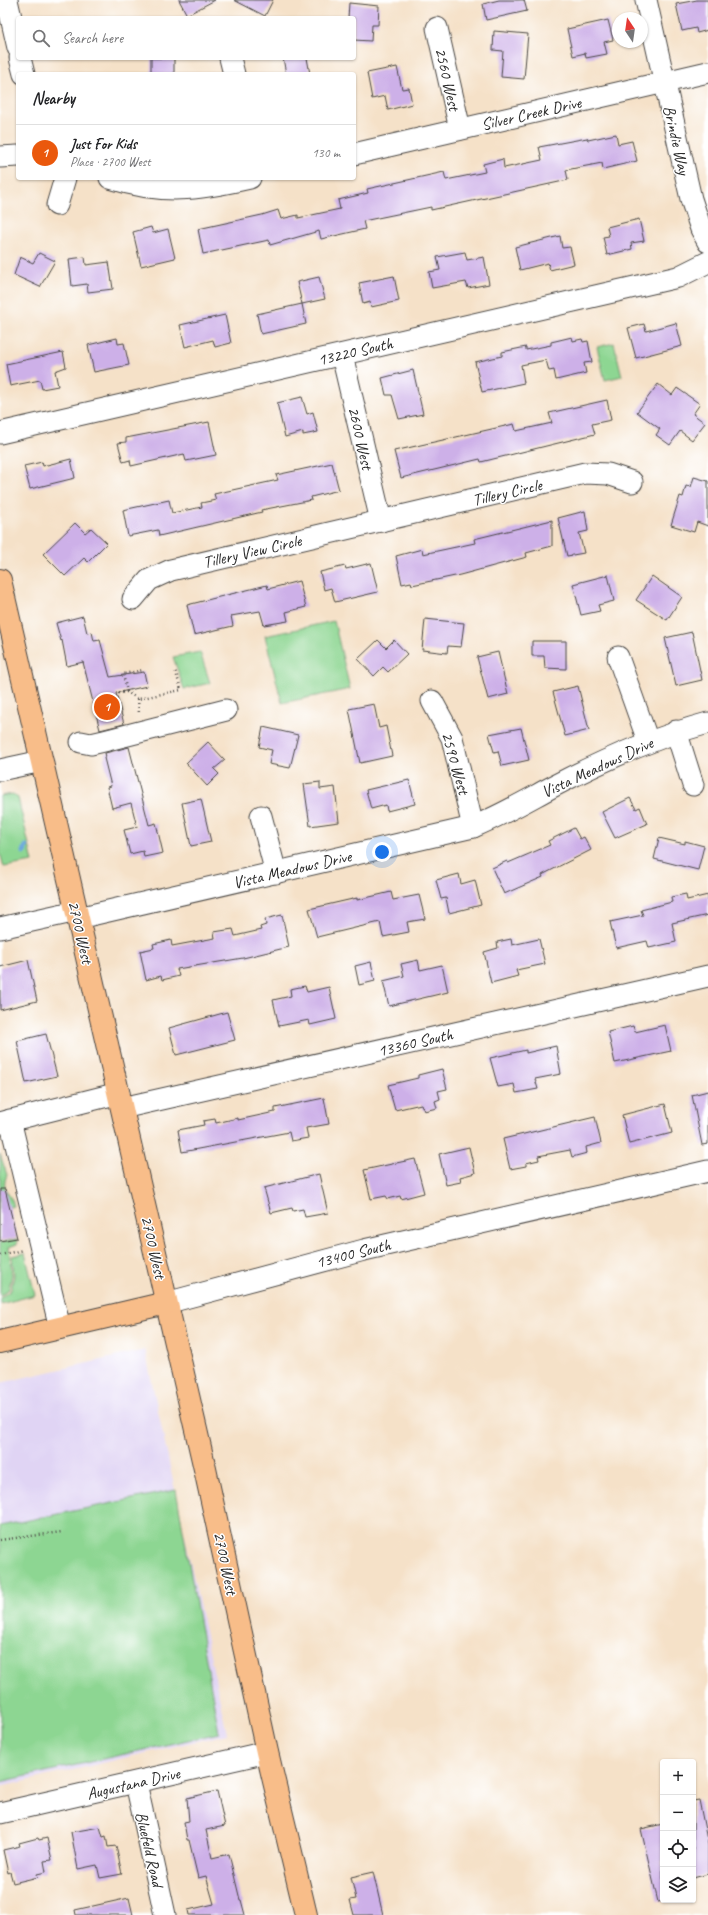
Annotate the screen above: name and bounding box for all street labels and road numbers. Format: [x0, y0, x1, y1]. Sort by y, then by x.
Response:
street label: 2560 West [430, 46, 465, 115]
street label: Silver Creek Drive [479, 91, 585, 135]
street label: Brindie Way [658, 103, 695, 178]
street label: 13220 South [316, 332, 396, 370]
street label: 2600 West [343, 405, 378, 474]
street label: Tillery Circle [470, 474, 545, 511]
street label: Tillery View Circle [201, 530, 305, 573]
street label: 2590 West [437, 729, 475, 799]
street label: Vista Meadows Drive [538, 732, 658, 802]
street label: Vista Meadows Drive [231, 845, 355, 893]
street label: 2700 West [63, 899, 98, 968]
street label: 13360 South [376, 1023, 456, 1061]
street label: 2700 West [136, 1214, 171, 1283]
street label: 13400 South [314, 1234, 394, 1273]
street label: 2700 West [209, 1530, 243, 1599]
street label: Augustana Drive [85, 1762, 183, 1804]
street label: Bluefeld Road [131, 1810, 169, 1892]

